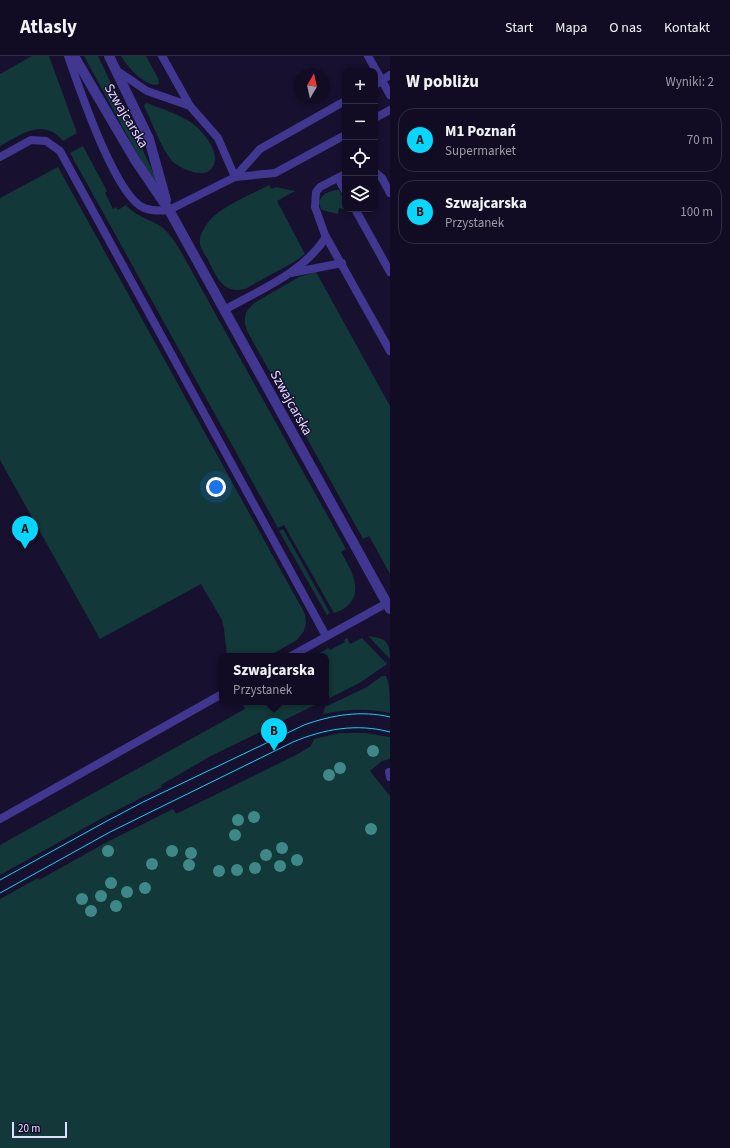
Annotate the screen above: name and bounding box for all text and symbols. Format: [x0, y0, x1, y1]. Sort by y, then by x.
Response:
text: Atlasly [20, 14, 77, 41]
text: Start [505, 18, 533, 38]
text: Mapa [555, 18, 587, 38]
text: O nas [609, 18, 642, 38]
text: Kontakt [664, 18, 710, 38]
north arrow [294, 68, 330, 104]
map controls [342, 68, 378, 212]
button: + [342, 68, 378, 104]
text: W pobliżu [406, 70, 479, 94]
text: Wyniki: 2 [665, 73, 714, 91]
street label: Szwajcarska [99, 80, 153, 152]
button: − [342, 104, 378, 140]
text: M1 Poznań [445, 121, 516, 142]
text: A [416, 131, 424, 149]
text: 70 m [687, 131, 713, 149]
button: locate [342, 140, 378, 176]
text: Supermarket [445, 142, 516, 160]
button: layers [342, 176, 378, 212]
text: Szwajcarska [445, 193, 527, 214]
text: B [416, 203, 424, 221]
text: 100 m [680, 203, 713, 221]
text: Przystanek [445, 214, 504, 232]
street label: Szwajcarska [265, 367, 317, 439]
your location [206, 477, 226, 497]
pin: A [12, 516, 38, 549]
popup [219, 653, 329, 705]
text: Szwajcarska [233, 660, 315, 681]
text: Przystanek [233, 681, 292, 699]
pin: B [261, 718, 287, 751]
scale bar [12, 1120, 67, 1139]
text: 20 m [18, 1121, 40, 1136]

